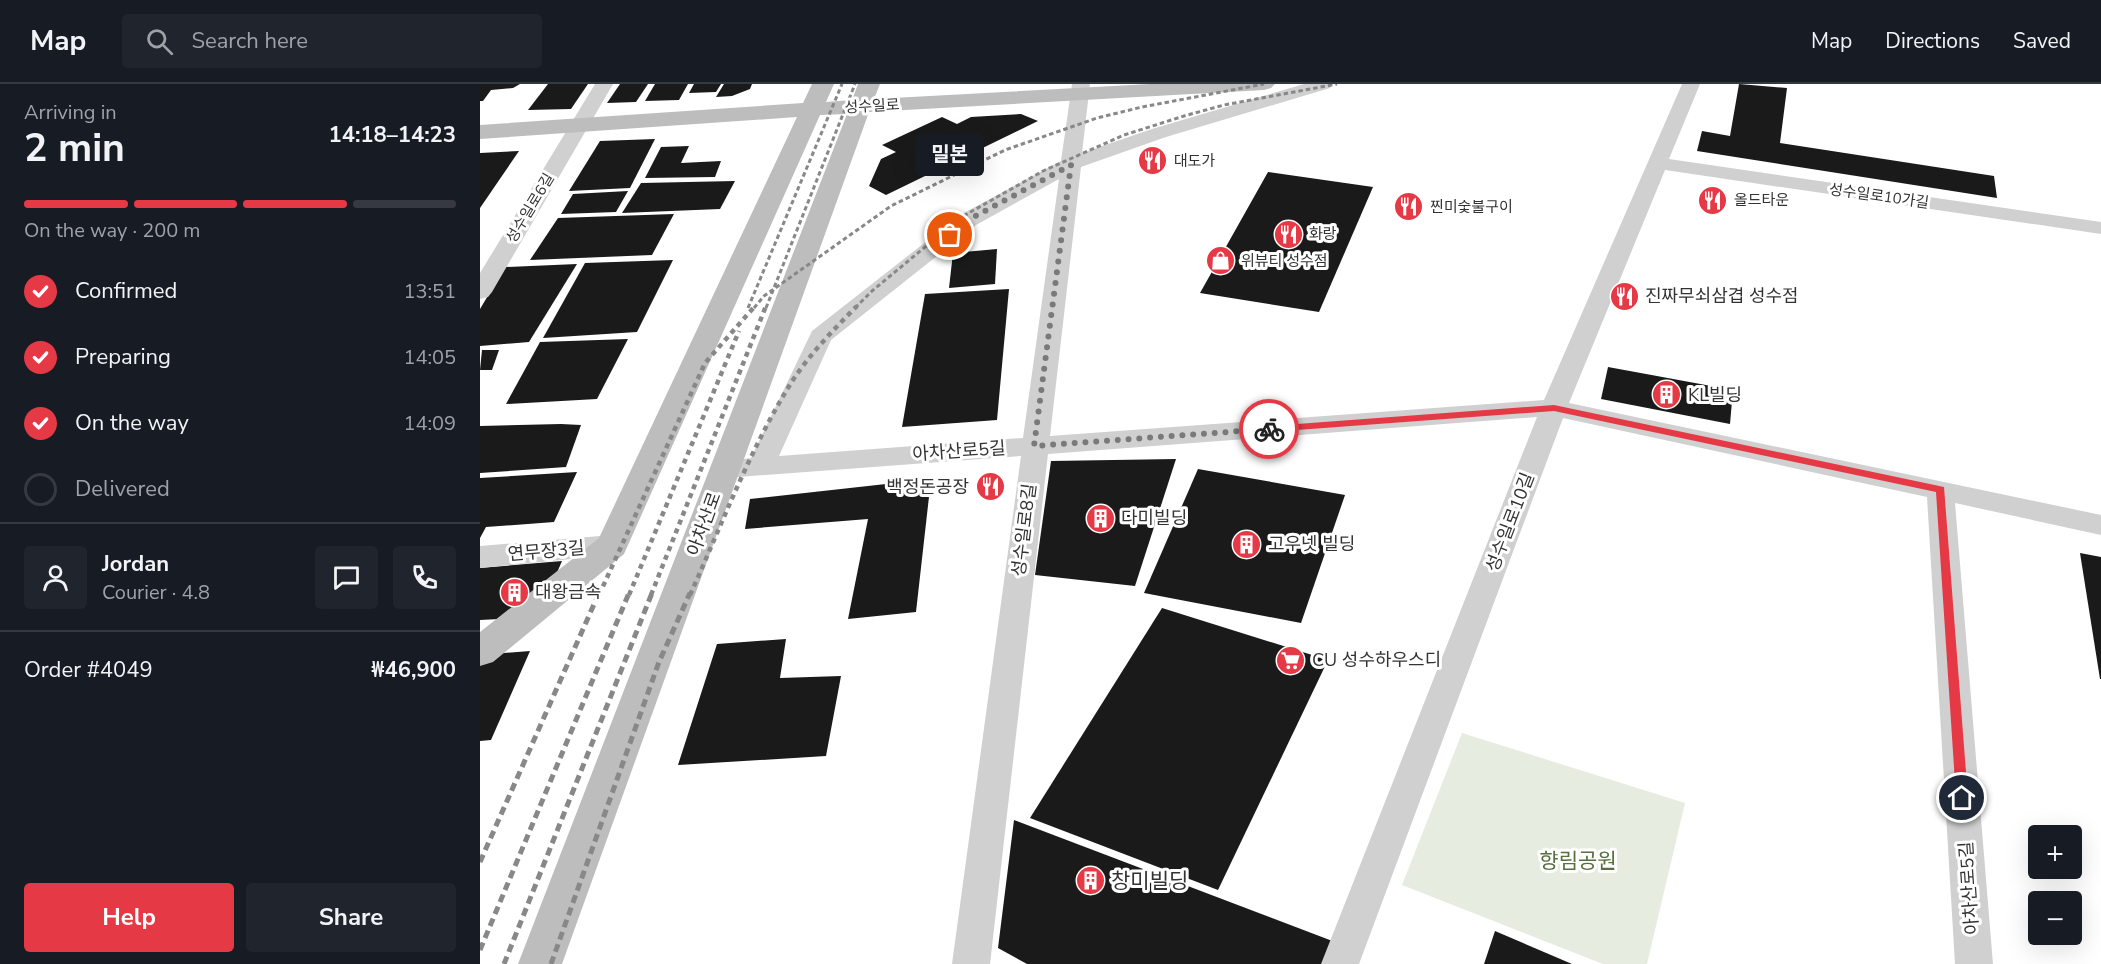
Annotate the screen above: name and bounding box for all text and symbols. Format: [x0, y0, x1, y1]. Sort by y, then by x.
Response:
search box [122, 14, 542, 68]
text: Map [30, 22, 86, 60]
icon: search [143, 25, 176, 58]
text: Search here [191, 26, 308, 56]
text: Map [1811, 27, 1852, 55]
text: Directions [1885, 27, 1980, 55]
text: Saved [2013, 27, 2071, 55]
street label: 성수일로 [844, 95, 900, 117]
text: Arriving in [24, 99, 117, 126]
text: 14:18–14:23 [328, 120, 456, 150]
text: 2 min [24, 122, 125, 175]
callout: 밀본 [916, 133, 984, 175]
text: 밀본 [931, 141, 968, 168]
restaurant icon: 대도가 [1137, 145, 1169, 177]
place label: 대도가 [1174, 151, 1216, 171]
street label: 성수일로6길 [501, 169, 559, 247]
street label: 성수일로10가길 [1828, 179, 1930, 213]
restaurant icon: 올드타운 [1697, 184, 1729, 216]
place label: 올드타운 [1734, 190, 1789, 210]
restaurant icon: 찐미숯불구이 [1393, 191, 1425, 223]
place label: 찐미숯불구이 [1430, 197, 1513, 217]
pin [924, 209, 975, 260]
text: On the way · 200 m [24, 217, 200, 244]
icon: bag [933, 218, 966, 251]
restaurant icon: 화랑 [1272, 218, 1304, 250]
place label: 화랑 [1309, 224, 1337, 244]
shop icon: 위뷰티 성수점 [1204, 245, 1236, 277]
place label: 위뷰티 성수점 [1241, 251, 1328, 271]
icon: check [24, 275, 57, 308]
text: Confirmed [75, 276, 177, 306]
text: 13:51 [403, 278, 456, 305]
restaurant icon: 진짜무쇠삼겹 성수점 [1608, 280, 1640, 312]
place label: 진짜무쇠삼겹 성수점 [1645, 284, 1799, 308]
icon: check [24, 341, 57, 374]
text: Preparing [75, 342, 171, 372]
text: 14:05 [403, 344, 456, 371]
building icon: KL빌딩 [1651, 379, 1683, 411]
place label: KL빌딩 [1688, 383, 1742, 407]
courier [1239, 399, 1299, 459]
icon: check [24, 407, 57, 440]
text: On the way [75, 408, 189, 438]
text: 14:09 [403, 410, 456, 437]
icon: bike [1253, 413, 1286, 446]
street label: 아차산로5길 [911, 436, 1007, 466]
street label: 성수일로10길 [1480, 469, 1540, 575]
restaurant icon: 백정돈공장 [974, 471, 1006, 503]
text: Delivered [75, 474, 170, 504]
place label: 백정돈공장 [886, 475, 969, 499]
street label: 성수일로8길 [1006, 482, 1042, 578]
street label: 아차산로 [681, 489, 727, 559]
building icon: 다미빌딩 [1084, 502, 1116, 534]
place label: 다미빌딩 [1121, 506, 1187, 530]
building icon: 고우넷 빌딩 [1231, 528, 1263, 560]
place label: 고우넷 빌딩 [1268, 532, 1355, 556]
street label: 연무장3길 [507, 536, 585, 566]
button: person [24, 546, 87, 609]
button: chat [315, 546, 378, 609]
button: phone [393, 546, 456, 609]
text: Jordan [102, 549, 169, 579]
building icon: 대왕금속 [498, 576, 530, 608]
text: Courier · 4.8 [102, 579, 210, 606]
place label: 대왕금속 [535, 580, 601, 604]
supermarket icon: CU 성수하우스디 [1275, 644, 1307, 676]
place label: CU 성수하우스디 [1312, 648, 1441, 672]
text: Order #4049 [24, 655, 153, 685]
text: ₩46,900 [371, 655, 456, 685]
pin [1936, 772, 1987, 823]
icon: home [1945, 781, 1978, 814]
map controls [2028, 825, 2082, 945]
button: + [2028, 825, 2082, 879]
street label: 아차산로5길 [1954, 840, 1984, 936]
park label: 향림공원 [1539, 847, 1617, 875]
building icon: 창미빌딩 [1074, 865, 1106, 897]
place label: 창미빌딩 [1111, 867, 1188, 895]
button: Help [24, 883, 234, 952]
button: Share [246, 883, 456, 952]
button: − [2028, 891, 2082, 945]

